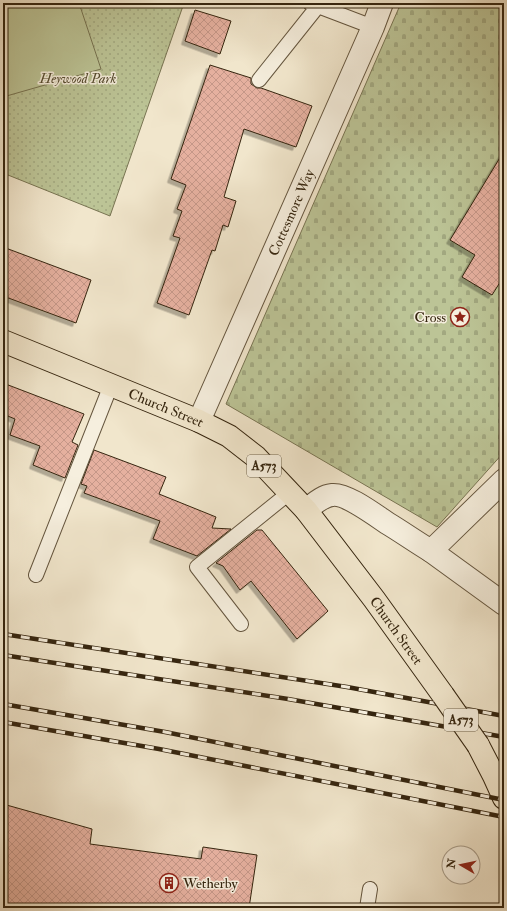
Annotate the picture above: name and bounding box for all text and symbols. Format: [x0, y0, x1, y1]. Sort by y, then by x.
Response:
park label: Heywood Park [39, 70, 117, 87]
street label: Cottesmore Way [265, 166, 319, 258]
place icon: Cross [449, 306, 471, 328]
place label: Cross [414, 309, 446, 326]
street label: Church Street [126, 385, 207, 431]
road number: A573 [247, 455, 281, 477]
street label: Church Street [366, 593, 427, 668]
road number: A573 [444, 709, 478, 731]
north arrow [441, 845, 481, 885]
text: N [444, 857, 459, 870]
building icon: Wetherby [158, 872, 180, 894]
place label: Wetherby [182, 875, 239, 893]

